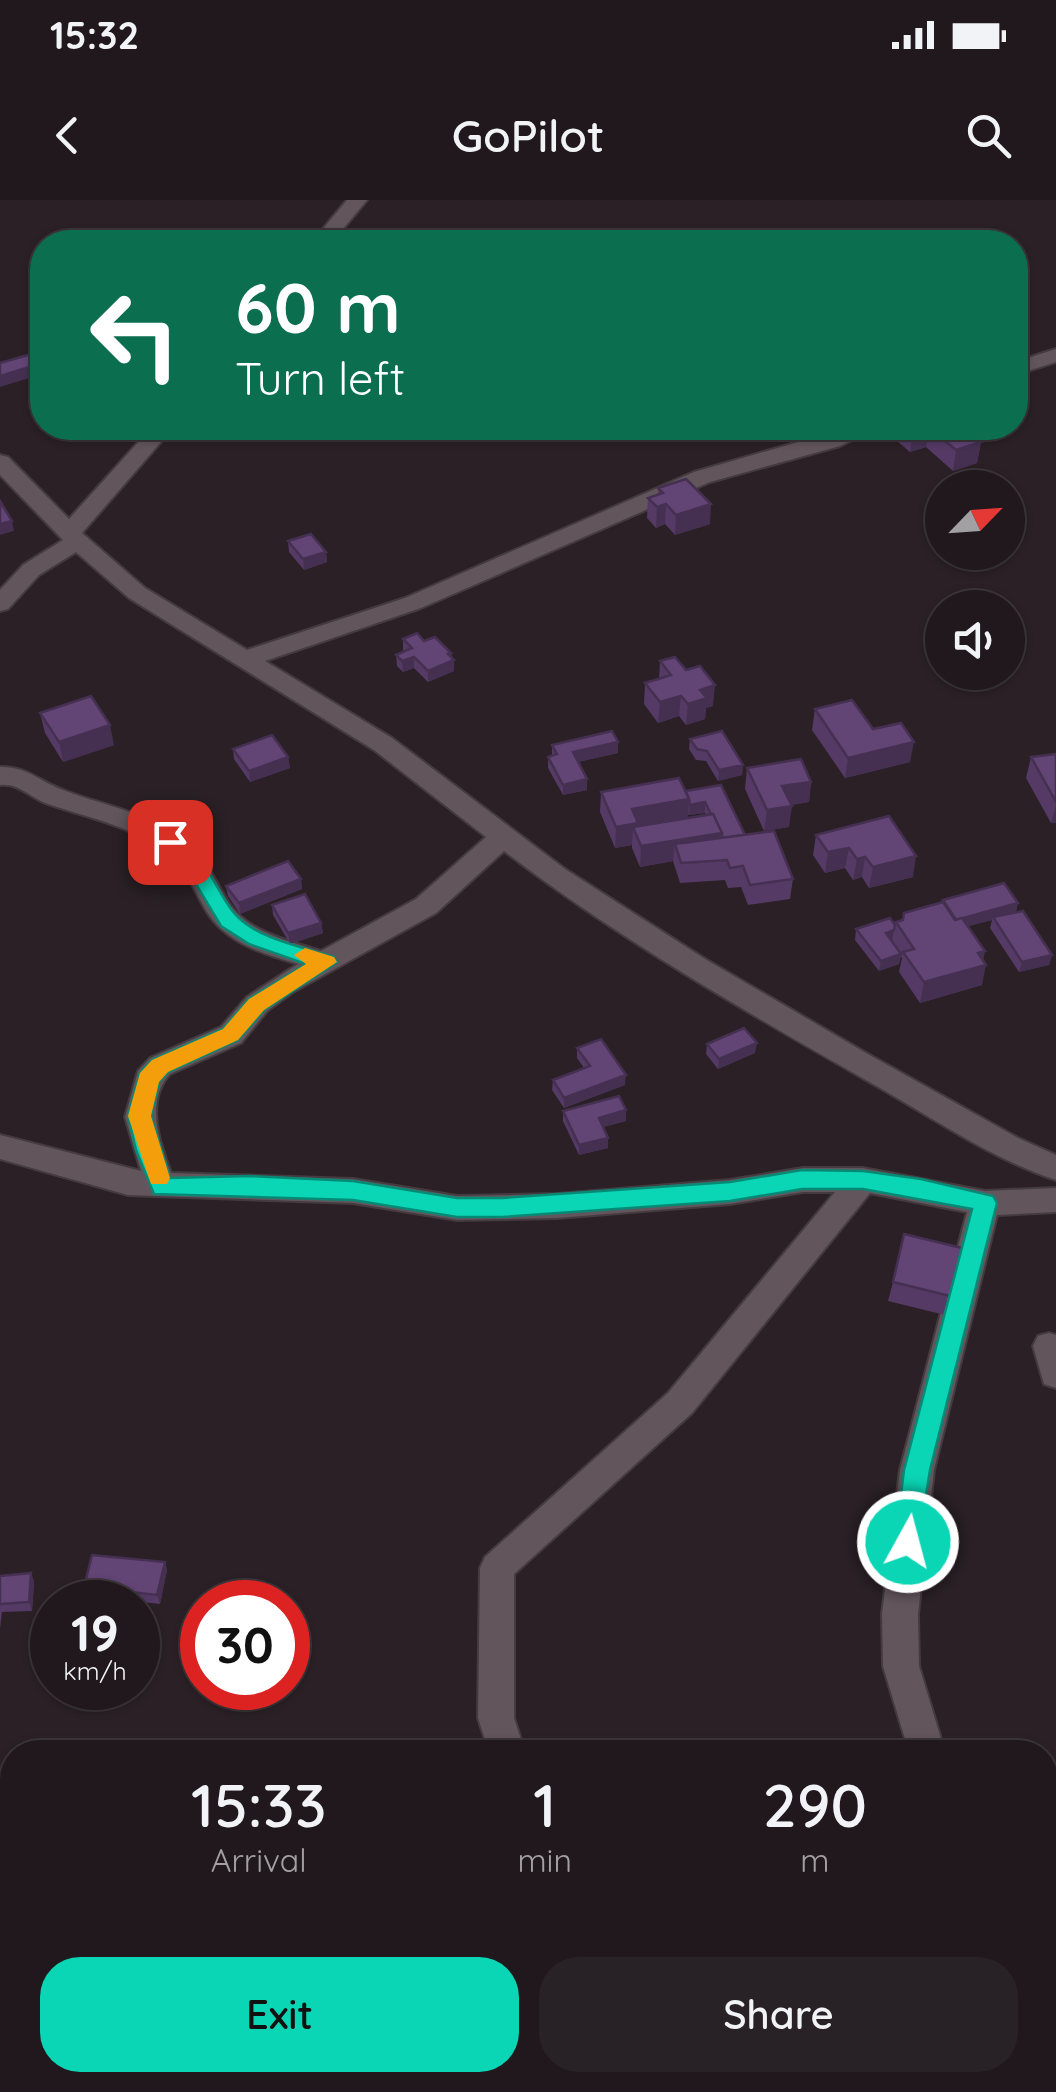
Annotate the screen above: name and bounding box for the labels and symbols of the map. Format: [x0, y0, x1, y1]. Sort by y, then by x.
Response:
north arrow [925, 470, 1025, 570]
pin [128, 800, 213, 885]
position arrow [856, 1490, 960, 1594]
speed limit sign: 30 [180, 1580, 310, 1710]

